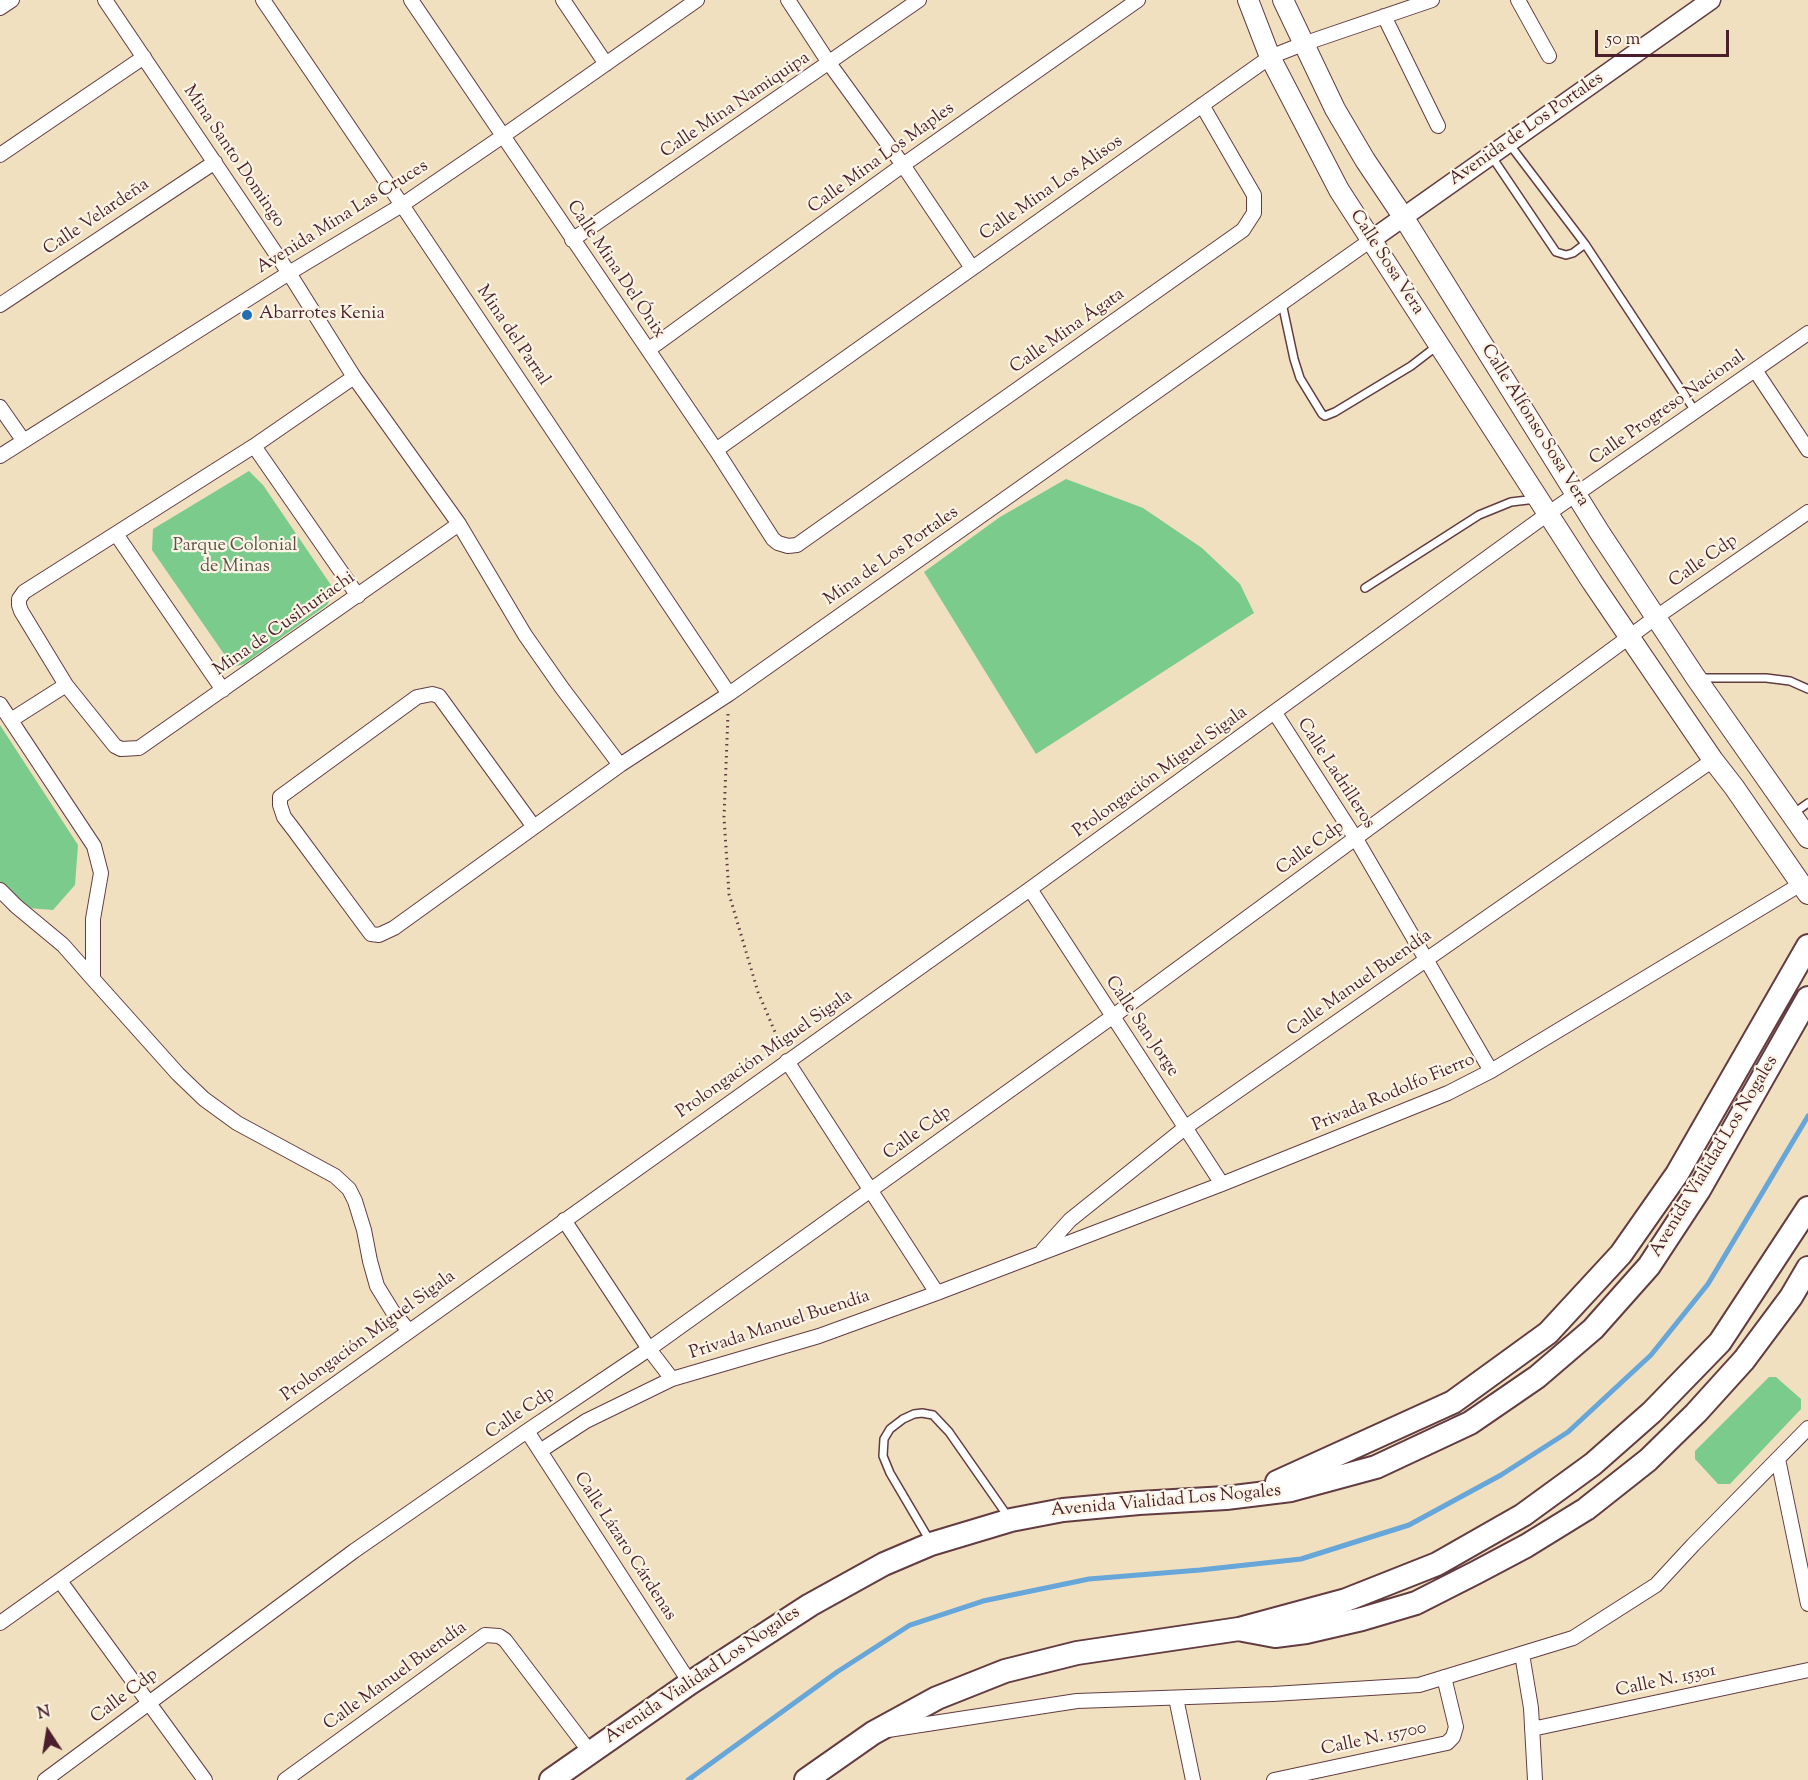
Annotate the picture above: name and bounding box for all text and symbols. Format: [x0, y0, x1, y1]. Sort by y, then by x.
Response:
scale bar [1598, 18, 1732, 56]
text: 50 m [1606, 27, 1640, 53]
street label: Calle Mina Namiquipa [657, 48, 815, 164]
street label: Avenida de Los Portales [1446, 69, 1608, 191]
street label: Mina Santo Domingo [177, 82, 289, 232]
street label: Calle Mina Los Maples [805, 99, 959, 219]
street label: Calle Mina Los Alisos [976, 132, 1128, 246]
street label: Avenida Mina Las Cruces [253, 156, 433, 280]
street label: Calle Velardeña [40, 175, 154, 261]
street label: Calle Mina Del Ónix [561, 197, 669, 343]
street label: Calle Sosa Vera [1344, 207, 1428, 319]
street label: Mina del Parral [471, 282, 553, 390]
street label: Calle Mina Ágata [1007, 285, 1129, 379]
place label: Abarrotes Kenia [259, 304, 385, 326]
marker: Abarrotes Kenia [240, 308, 254, 322]
street label: Calle Alfonso Sosa Vera [1475, 341, 1593, 511]
street label: Calle Progreso Nacional [1586, 347, 1750, 471]
street label: Mina de Los Portales [821, 503, 963, 611]
street label: Calle Cdp [1666, 531, 1742, 593]
park label: Parque Colonial de Minas [173, 536, 297, 578]
street label: Mina de Cusihuriachi [210, 568, 360, 682]
street label: Prolongación Miguel Sigala [1070, 703, 1252, 843]
street label: Calle Ladrilleros [1291, 715, 1379, 833]
street label: Calle Cdp [1273, 817, 1349, 881]
street label: Calle Manuel Buendía [1284, 926, 1436, 1042]
street label: Calle San Jorge [1099, 972, 1183, 1082]
street label: Prolongación Miguel Sigala [673, 986, 857, 1124]
street label: Privada Rodolfo Fierro [1309, 1050, 1479, 1138]
street label: Avenida Vialidad Los Nogales [1646, 1052, 1784, 1262]
street label: Calle Cdp [880, 1102, 956, 1166]
street label: Prolongación Miguel Sigala [278, 1267, 460, 1407]
street label: Privada Manuel Buendía [687, 1287, 873, 1365]
street label: Calle Cdp [482, 1383, 560, 1445]
street label: Calle Lázaro Cárdenas [568, 1469, 680, 1625]
street label: Avenida Vialidad Los Nogales [1050, 1481, 1282, 1523]
street label: Avenida Vialidad Los Nogales [601, 1602, 805, 1750]
street label: Calle Manuel Buendía [320, 1618, 472, 1736]
street label: Calle N. 15301 [1614, 1661, 1718, 1703]
street label: Calle Cdp [87, 1665, 163, 1729]
text: N [36, 1701, 53, 1726]
north arrow [18, 1702, 78, 1762]
street label: Calle N. 15700 [1319, 1718, 1429, 1762]

